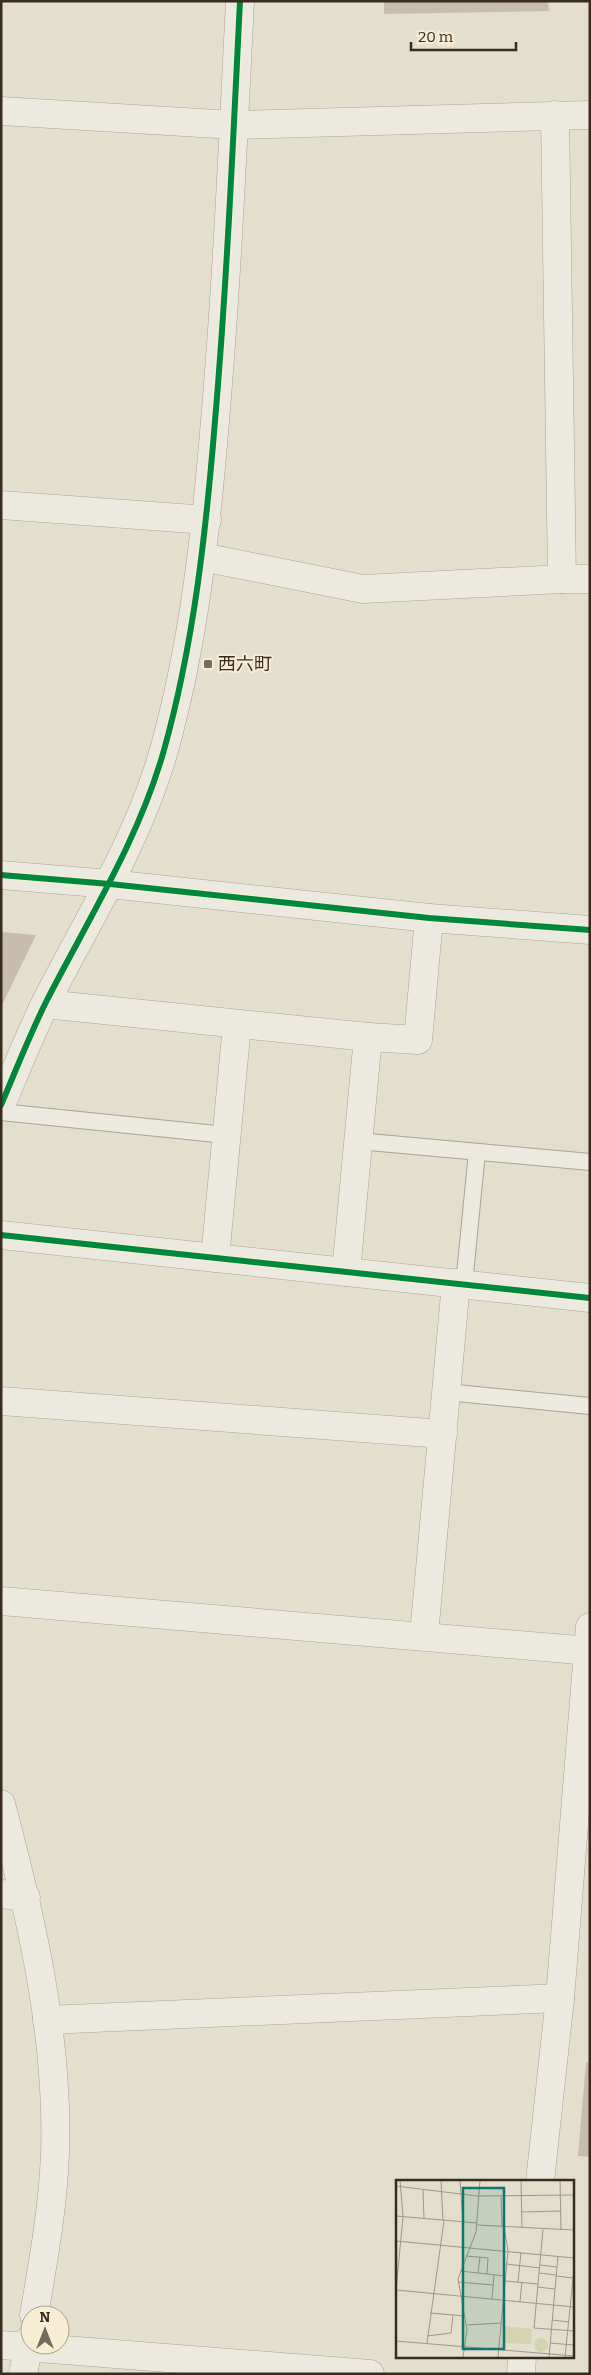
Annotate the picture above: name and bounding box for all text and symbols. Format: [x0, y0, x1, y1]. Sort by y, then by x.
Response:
scale bar [411, 20, 516, 52]
text: 20 m [418, 28, 454, 46]
place label: 西六町 [218, 653, 272, 675]
marker: 西六町 [202, 658, 214, 670]
inset map [396, 2180, 574, 2358]
north arrow [20, 2305, 70, 2355]
text: N [40, 2309, 51, 2326]

